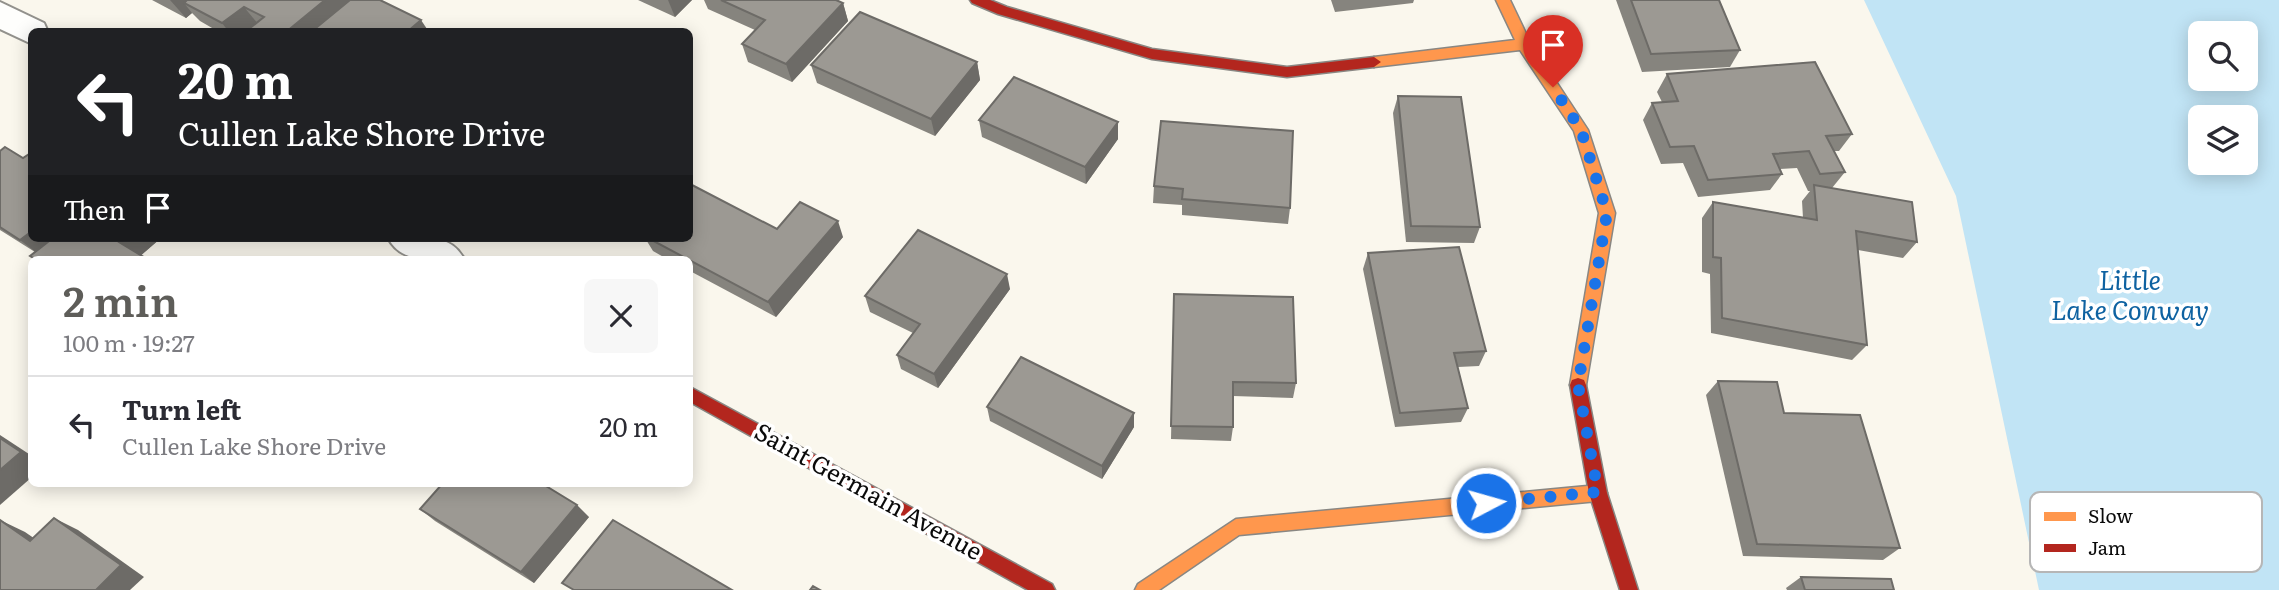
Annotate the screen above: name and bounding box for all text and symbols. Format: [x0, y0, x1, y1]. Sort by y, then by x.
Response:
pin [1523, 15, 1583, 87]
map controls [2188, 21, 2258, 175]
button: search [2188, 21, 2258, 91]
icon: arrive [1534, 26, 1572, 64]
text: 20 m [178, 41, 293, 114]
icon: left [63, 56, 154, 147]
button: layers [2188, 105, 2258, 175]
text: Cullen Lake Shore Drive [178, 108, 545, 156]
text: Then [63, 189, 125, 228]
icon: arrive [139, 189, 177, 227]
water label: Little Lake Conway [2051, 259, 2209, 328]
text: 2 min [63, 268, 178, 330]
button: close [584, 279, 658, 353]
text: 100 m · 19:27 [63, 325, 195, 359]
text: Turn left [122, 389, 241, 428]
icon: left [63, 406, 101, 444]
text: 20 m [599, 406, 658, 445]
street label: Saint Germain Avenue [749, 413, 989, 567]
text: Cullen Lake Shore Drive [122, 428, 386, 462]
position arrow [1449, 466, 1523, 540]
legend [2030, 492, 2262, 572]
text: Slow [2088, 501, 2133, 529]
text: Jam [2088, 533, 2126, 561]

